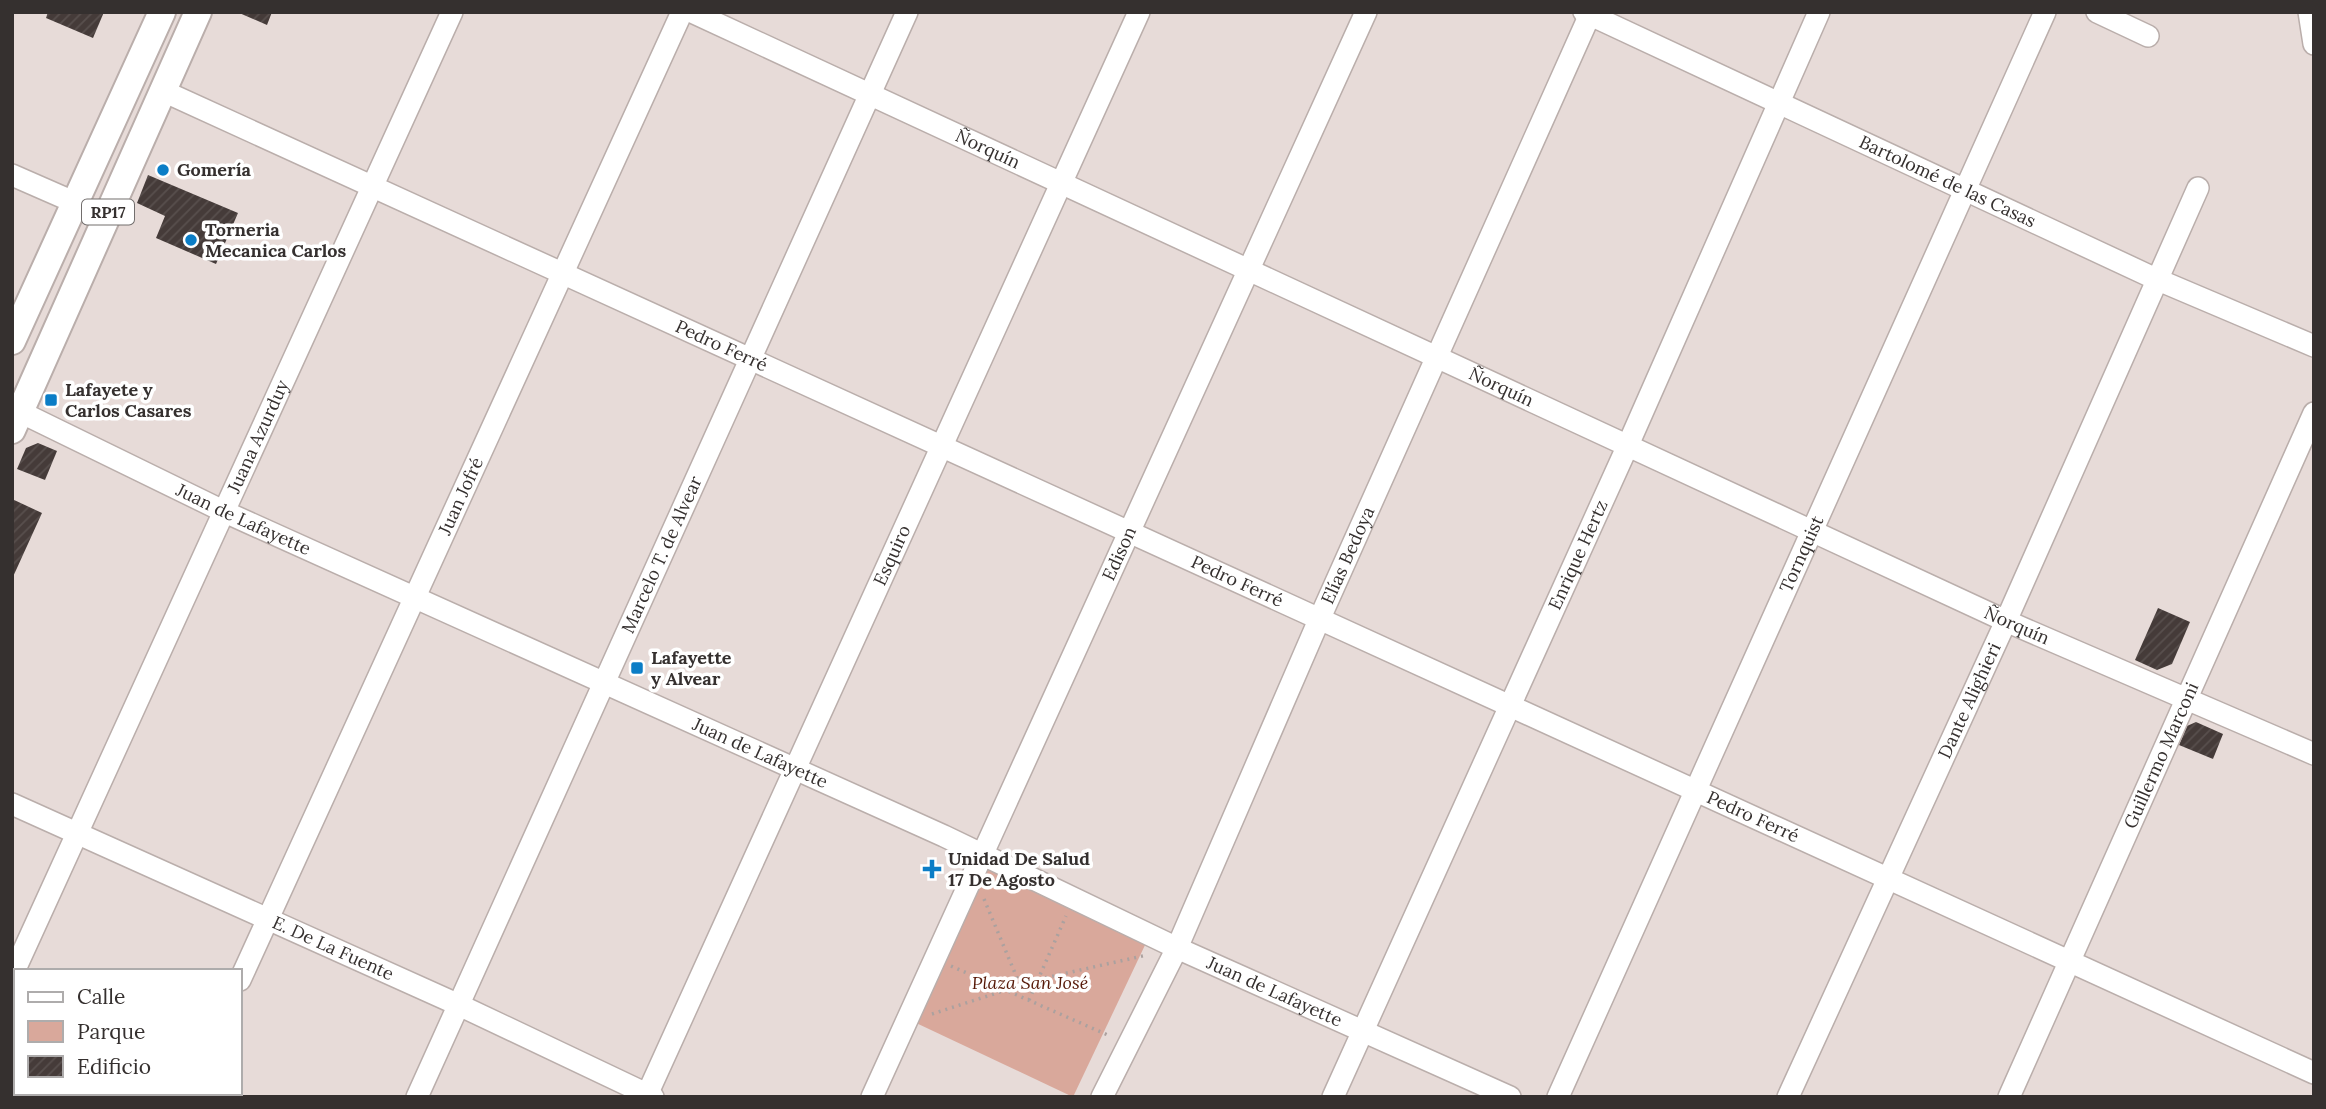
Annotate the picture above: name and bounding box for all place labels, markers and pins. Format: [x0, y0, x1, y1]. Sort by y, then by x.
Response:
place label: Gomería [177, 158, 252, 181]
marker: Gomería [155, 162, 171, 178]
place label: Torneria Mecanica Carlos [205, 218, 346, 262]
marker: Torneria Mecanica Carlos [183, 232, 199, 248]
place label: Lafayete y Carlos Casares [65, 378, 192, 422]
marker: Lafayete y Carlos Casares [43, 392, 59, 408]
place label: Lafayette y Alvear [651, 646, 732, 690]
marker: Lafayette y Alvear [629, 660, 645, 676]
place label: Unidad De Salud 17 De Agosto [948, 847, 1090, 891]
marker: Unidad De Salud 17 De Agosto [922, 859, 942, 879]

